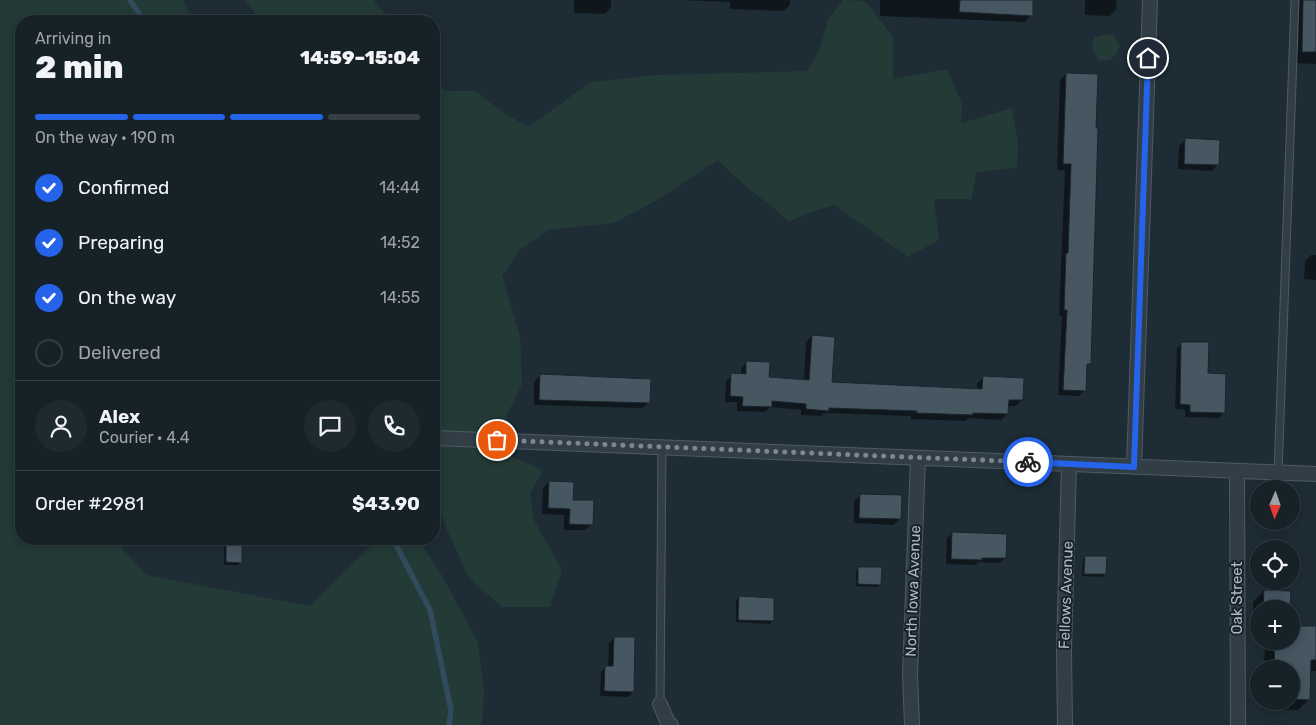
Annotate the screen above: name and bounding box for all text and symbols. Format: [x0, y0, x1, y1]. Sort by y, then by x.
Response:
text: Arriving in [35, 29, 111, 48]
pin [1127, 37, 1169, 79]
icon: home [1134, 44, 1162, 72]
text: 14:59–15:04 [300, 46, 420, 69]
text: 2 min [35, 48, 124, 86]
text: On the way · 190 m [35, 128, 175, 147]
icon: check [35, 174, 63, 202]
text: Confirmed [78, 176, 169, 199]
text: 14:44 [379, 178, 420, 197]
icon: check [35, 229, 63, 257]
text: Preparing [78, 231, 164, 254]
text: 14:52 [380, 233, 420, 252]
icon: check [35, 284, 63, 312]
text: On the way [78, 286, 176, 309]
text: 14:55 [380, 288, 420, 307]
text: Delivered [78, 341, 161, 364]
button: person [35, 400, 87, 452]
button: chat [304, 400, 356, 452]
button: phone [368, 400, 420, 452]
text: Alex [99, 405, 140, 428]
pin [476, 419, 518, 461]
icon: bag [483, 426, 511, 454]
text: Courier · 4.4 [99, 428, 190, 447]
courier [1003, 437, 1053, 487]
icon: bike [1014, 448, 1042, 476]
north arrow [1250, 480, 1300, 530]
map controls [1250, 480, 1300, 710]
text: Order #2981 [35, 492, 144, 515]
text: $43.90 [352, 492, 420, 515]
street label: North Iowa Avenue [902, 525, 924, 657]
button: locate [1250, 540, 1300, 590]
street label: Fellows Avenue [1055, 541, 1077, 649]
street label: Oak Street [1228, 561, 1246, 635]
button: + [1250, 600, 1300, 650]
button: − [1250, 660, 1300, 710]

